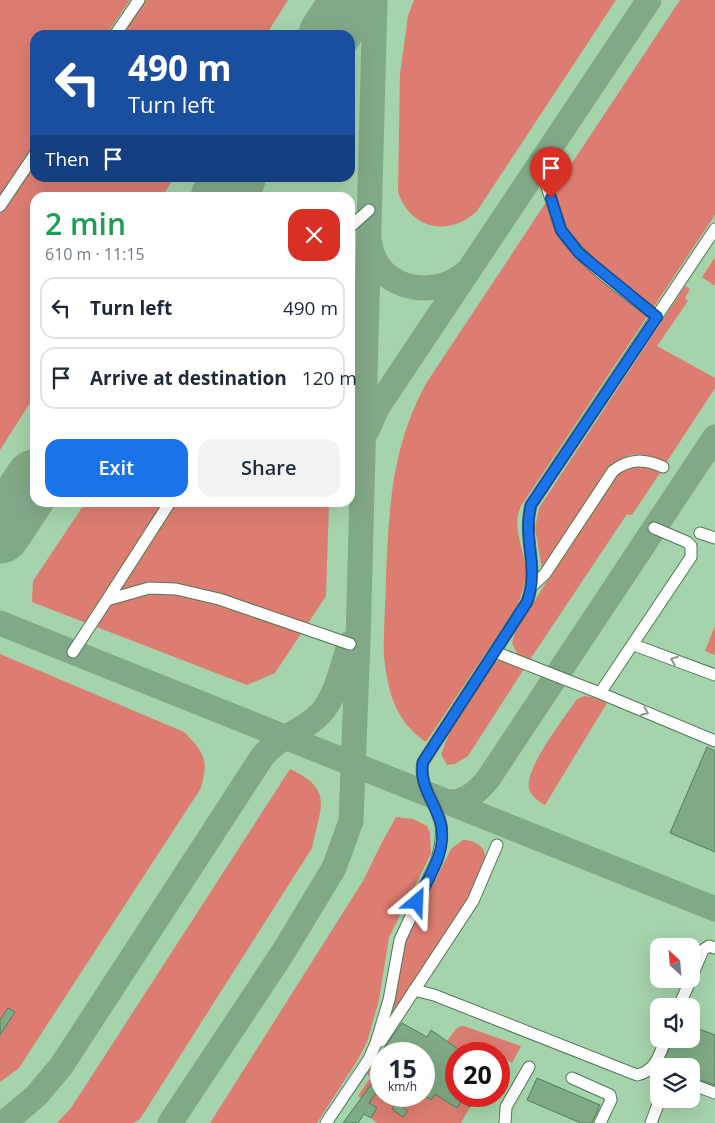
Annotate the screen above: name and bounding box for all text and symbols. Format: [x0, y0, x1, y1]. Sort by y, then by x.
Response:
text: 490 m [128, 44, 232, 91]
icon: left [45, 50, 110, 115]
text: Turn left [128, 89, 215, 119]
icon: arrive [99, 145, 127, 173]
text: Then [45, 146, 89, 172]
pin [530, 147, 572, 198]
icon: arrive [537, 154, 565, 182]
text: 2 min [45, 203, 126, 244]
button: close [288, 209, 340, 261]
text: 610 m · 11:15 [45, 243, 145, 265]
icon: left [47, 294, 75, 322]
text: Turn left [90, 295, 172, 321]
text: 490 m [283, 295, 338, 321]
icon: arrive [47, 364, 75, 392]
text: Arrive at destination [90, 365, 287, 391]
text: 120 m [302, 365, 357, 391]
button: Exit [45, 439, 188, 497]
button: Share [198, 439, 340, 497]
one-way arrow [671, 656, 679, 666]
one-way arrow [640, 705, 649, 716]
position arrow [390, 875, 442, 927]
north arrow [650, 938, 700, 988]
map controls [650, 938, 700, 1108]
button: sound [650, 998, 700, 1048]
speed limit sign: 20 [445, 1042, 510, 1107]
text: 15 [388, 1051, 417, 1085]
button: layers [650, 1058, 700, 1108]
text: km/h [388, 1078, 417, 1095]

